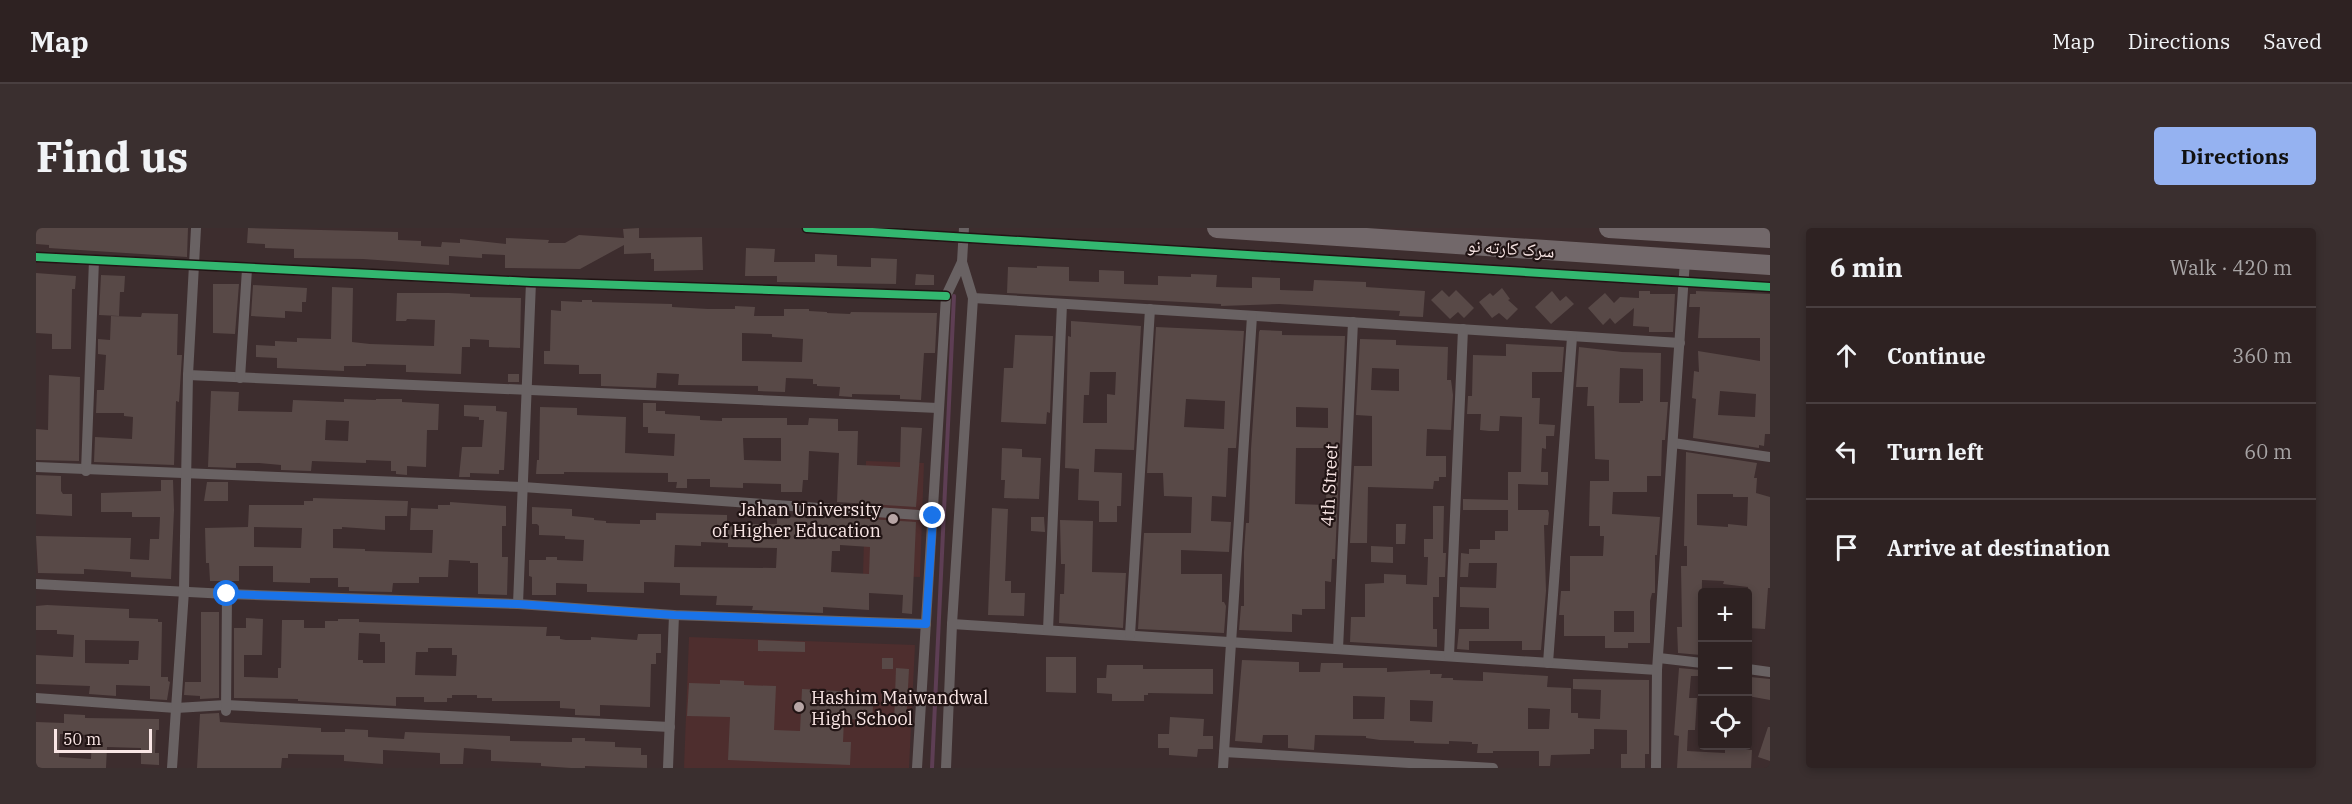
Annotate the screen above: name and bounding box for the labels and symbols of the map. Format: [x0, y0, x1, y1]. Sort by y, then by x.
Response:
street label: سرک کارته نو [1467, 233, 1555, 263]
street label: 4th Street [1315, 443, 1343, 527]
place label: Jahan University of Higher Education [712, 498, 881, 542]
route end [919, 502, 945, 528]
marker: Jahan University of Higher Education [886, 512, 900, 526]
route start [213, 580, 239, 606]
place label: Hashim Maiwandwal High School [811, 686, 988, 730]
marker: Hashim Maiwandwal High School [792, 700, 806, 714]
scale bar [54, 726, 152, 754]

